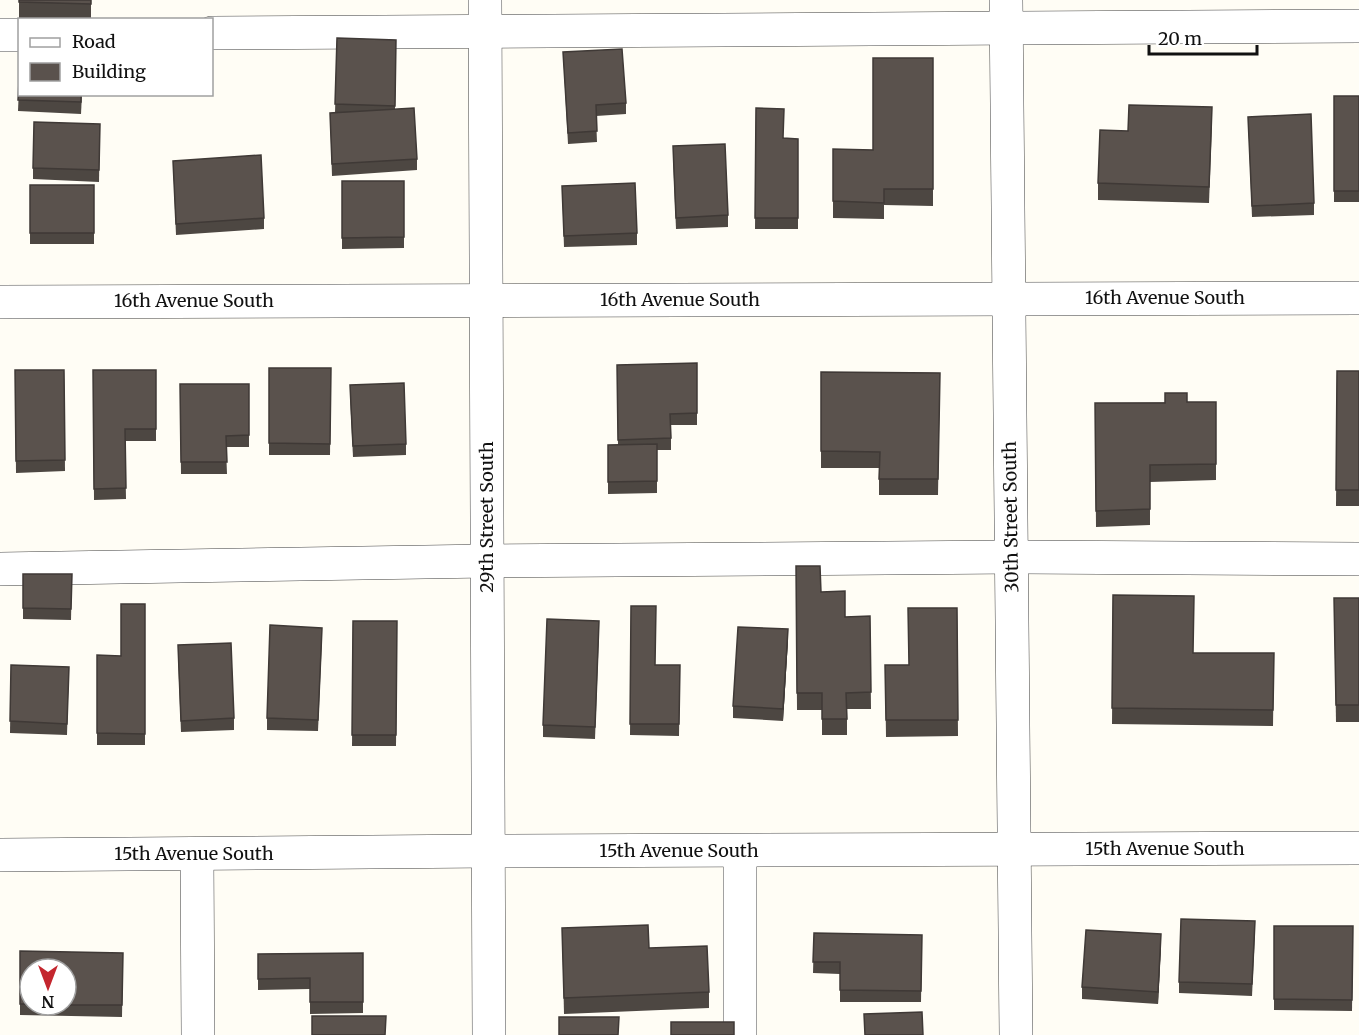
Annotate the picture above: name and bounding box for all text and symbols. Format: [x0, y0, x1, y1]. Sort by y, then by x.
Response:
legend [18, 18, 213, 96]
scale bar [1149, 18, 1257, 56]
text: 20 m [1158, 27, 1202, 50]
text: Road [72, 30, 116, 53]
text: Building [72, 60, 146, 83]
street label: 16th Avenue South [1085, 286, 1245, 309]
street label: 16th Avenue South [600, 288, 760, 311]
street label: 16th Avenue South [114, 289, 274, 312]
street label: 29th Street South [475, 441, 498, 593]
street label: 30th Street South [998, 441, 1023, 593]
street label: 15th Avenue South [1085, 837, 1245, 860]
street label: 15th Avenue South [599, 839, 759, 862]
street label: 15th Avenue South [114, 842, 274, 865]
north arrow [18, 957, 78, 1017]
text: N [41, 992, 54, 1012]

